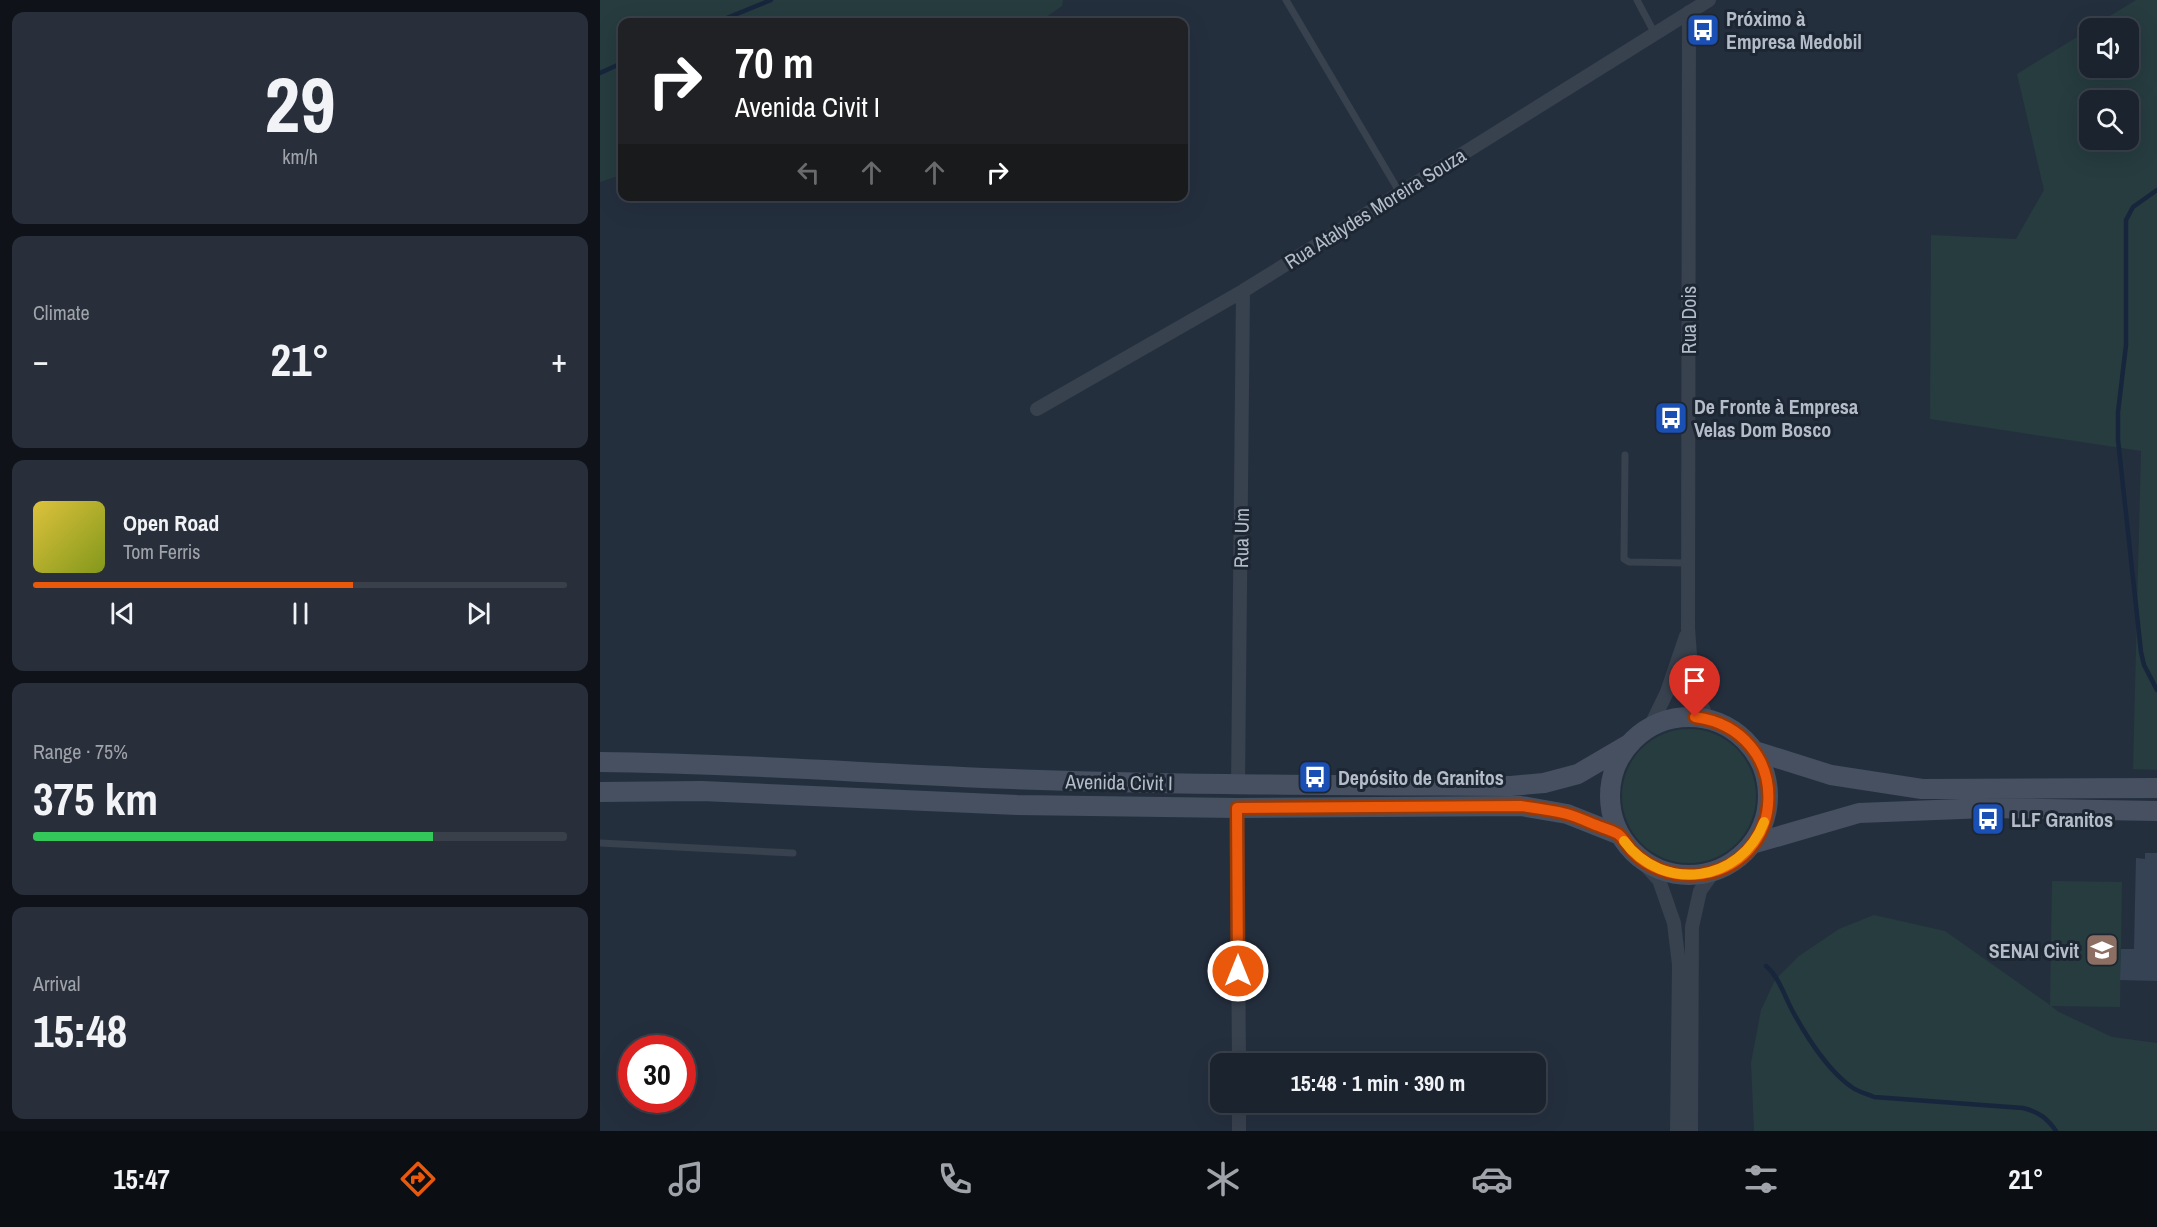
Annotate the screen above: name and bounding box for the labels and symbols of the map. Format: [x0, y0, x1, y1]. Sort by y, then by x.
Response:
place label: Próximo à Empresa Medobil [1726, 5, 1862, 55]
bus stop icon: Próximo à Empresa Medobil [1685, 12, 1721, 48]
street label: Rua Atalydes Moreira Souza [1279, 141, 1471, 275]
street label: Rua Dois [1675, 286, 1702, 354]
place label: De Fronte à Empresa Velas Dom Bosco [1694, 393, 1858, 443]
bus stop icon: De Fronte à Empresa Velas Dom Bosco [1653, 400, 1689, 436]
street label: Rua Um [1227, 508, 1255, 568]
pin [1669, 655, 1720, 717]
bus stop icon: Depósito de Granitos [1297, 759, 1333, 795]
place label: Depósito de Granitos [1338, 764, 1504, 791]
street label: Avenida Civit I [1064, 768, 1173, 796]
bus stop icon: LLF Granitos [1970, 801, 2006, 837]
place label: LLF Granitos [2011, 806, 2113, 833]
school or university icon: SENAI Civit [2084, 932, 2120, 968]
place label: SENAI Civit [1989, 937, 2080, 964]
position arrow [1206, 939, 1270, 1003]
speed limit sign: 30 [618, 1035, 696, 1113]

